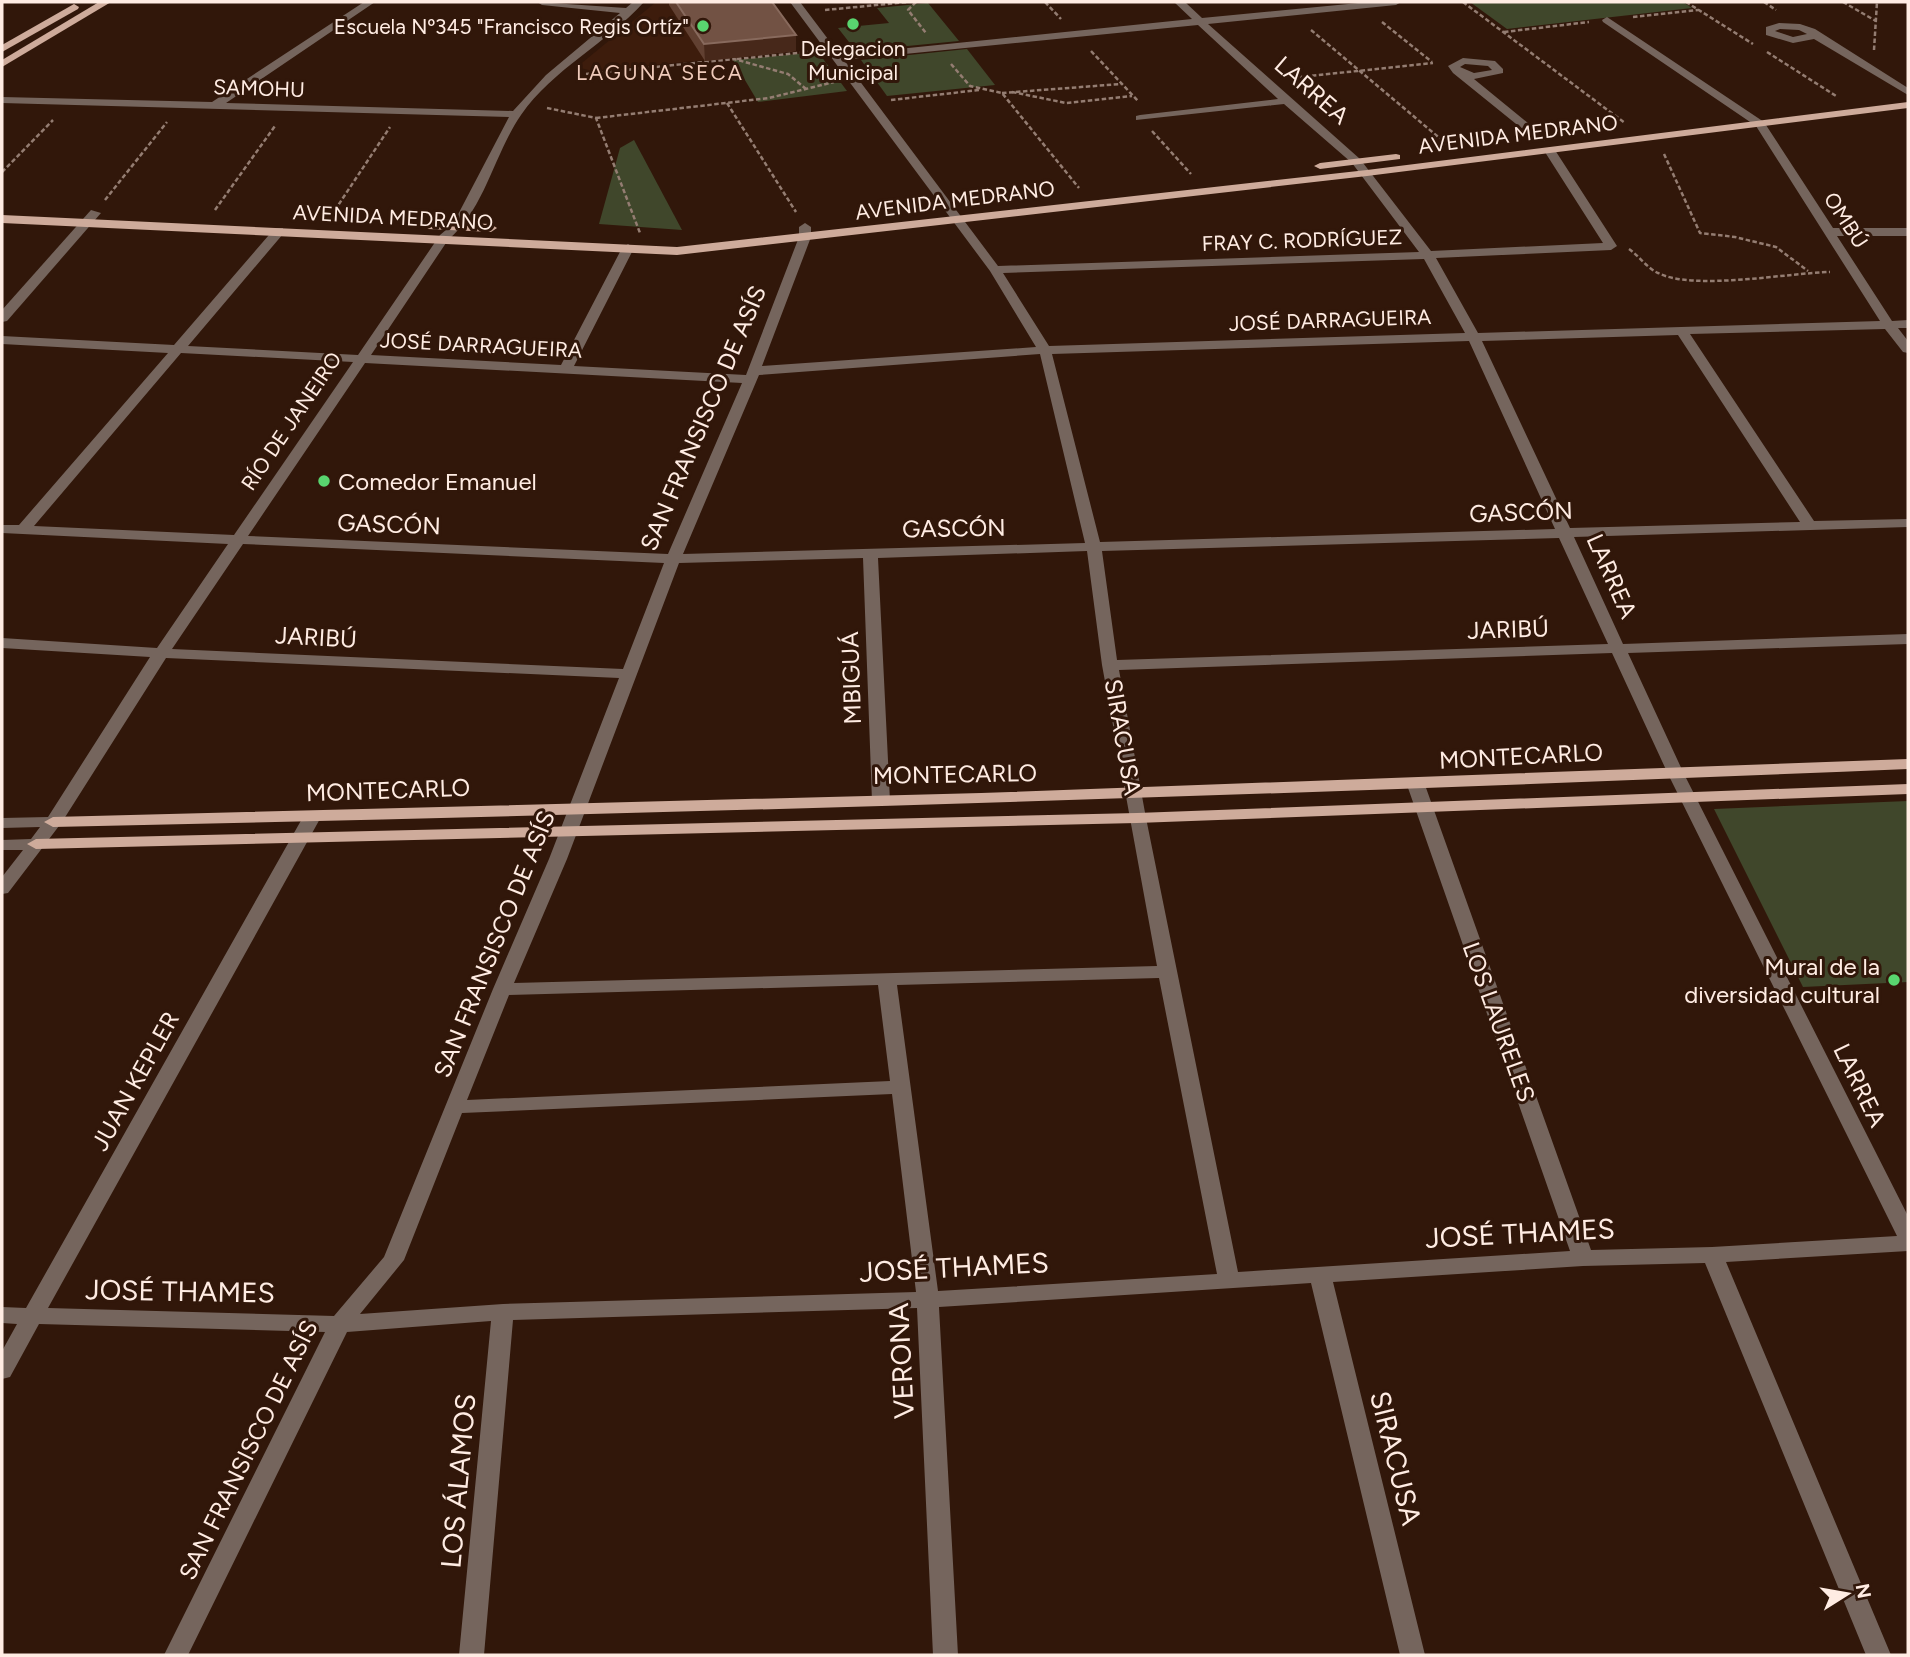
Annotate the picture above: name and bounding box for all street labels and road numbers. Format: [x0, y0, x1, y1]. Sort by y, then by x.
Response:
street label: LARREA [1269, 50, 1356, 131]
street label: SAMOHU [213, 74, 305, 102]
street label: AVENIDA MEDRANO [1417, 109, 1619, 159]
street label: AVENIDA MEDRANO [854, 175, 1056, 225]
street label: OMBÚ [1819, 187, 1873, 253]
street label: AVENIDA MEDRANO [292, 199, 494, 235]
street label: FRAY C. RODRÍGUEZ [1201, 224, 1403, 256]
street label: SAN FRANSISCO DE ASÍS [634, 281, 772, 555]
street label: JOSÉ DARRAGUEIRA [1228, 304, 1432, 336]
street label: JOSÉ DARRAGUEIRA [379, 327, 583, 363]
street label: RÍO DE JANEIRO [236, 347, 346, 495]
street label: GASCÓN [1469, 496, 1573, 528]
street label: GASCÓN [337, 508, 441, 540]
street label: GASCÓN [902, 513, 1006, 543]
street label: LARREA [1581, 529, 1644, 623]
street label: JARIBÚ [1467, 613, 1549, 645]
street label: JARIBÚ [274, 620, 358, 654]
street label: MBIGUÁ [835, 630, 867, 725]
street label: SIRACUSA [1099, 677, 1148, 798]
street label: MONTECARLO [1438, 737, 1604, 775]
street label: MONTECARLO [873, 758, 1037, 790]
street label: MONTECARLO [305, 773, 471, 807]
street label: SAN FRANSISCO DE ASÍS [427, 806, 561, 1082]
street label: LOS LAURELES [1457, 938, 1541, 1106]
street label: JUAN KEPLER [85, 1006, 185, 1156]
street label: LARREA [1827, 1039, 1893, 1132]
street label: JOSÉ THAMES [1424, 1211, 1616, 1255]
street label: JOSÉ THAMES [858, 1245, 1050, 1289]
street label: JOSÉ THAMES [85, 1272, 275, 1310]
street label: VERONA [881, 1302, 921, 1420]
street label: SAN FRANSISCO DE ASÍS [172, 1316, 324, 1584]
street label: SIRACUSA [1363, 1387, 1429, 1529]
street label: LOS ÁLAMOS [433, 1392, 483, 1570]

